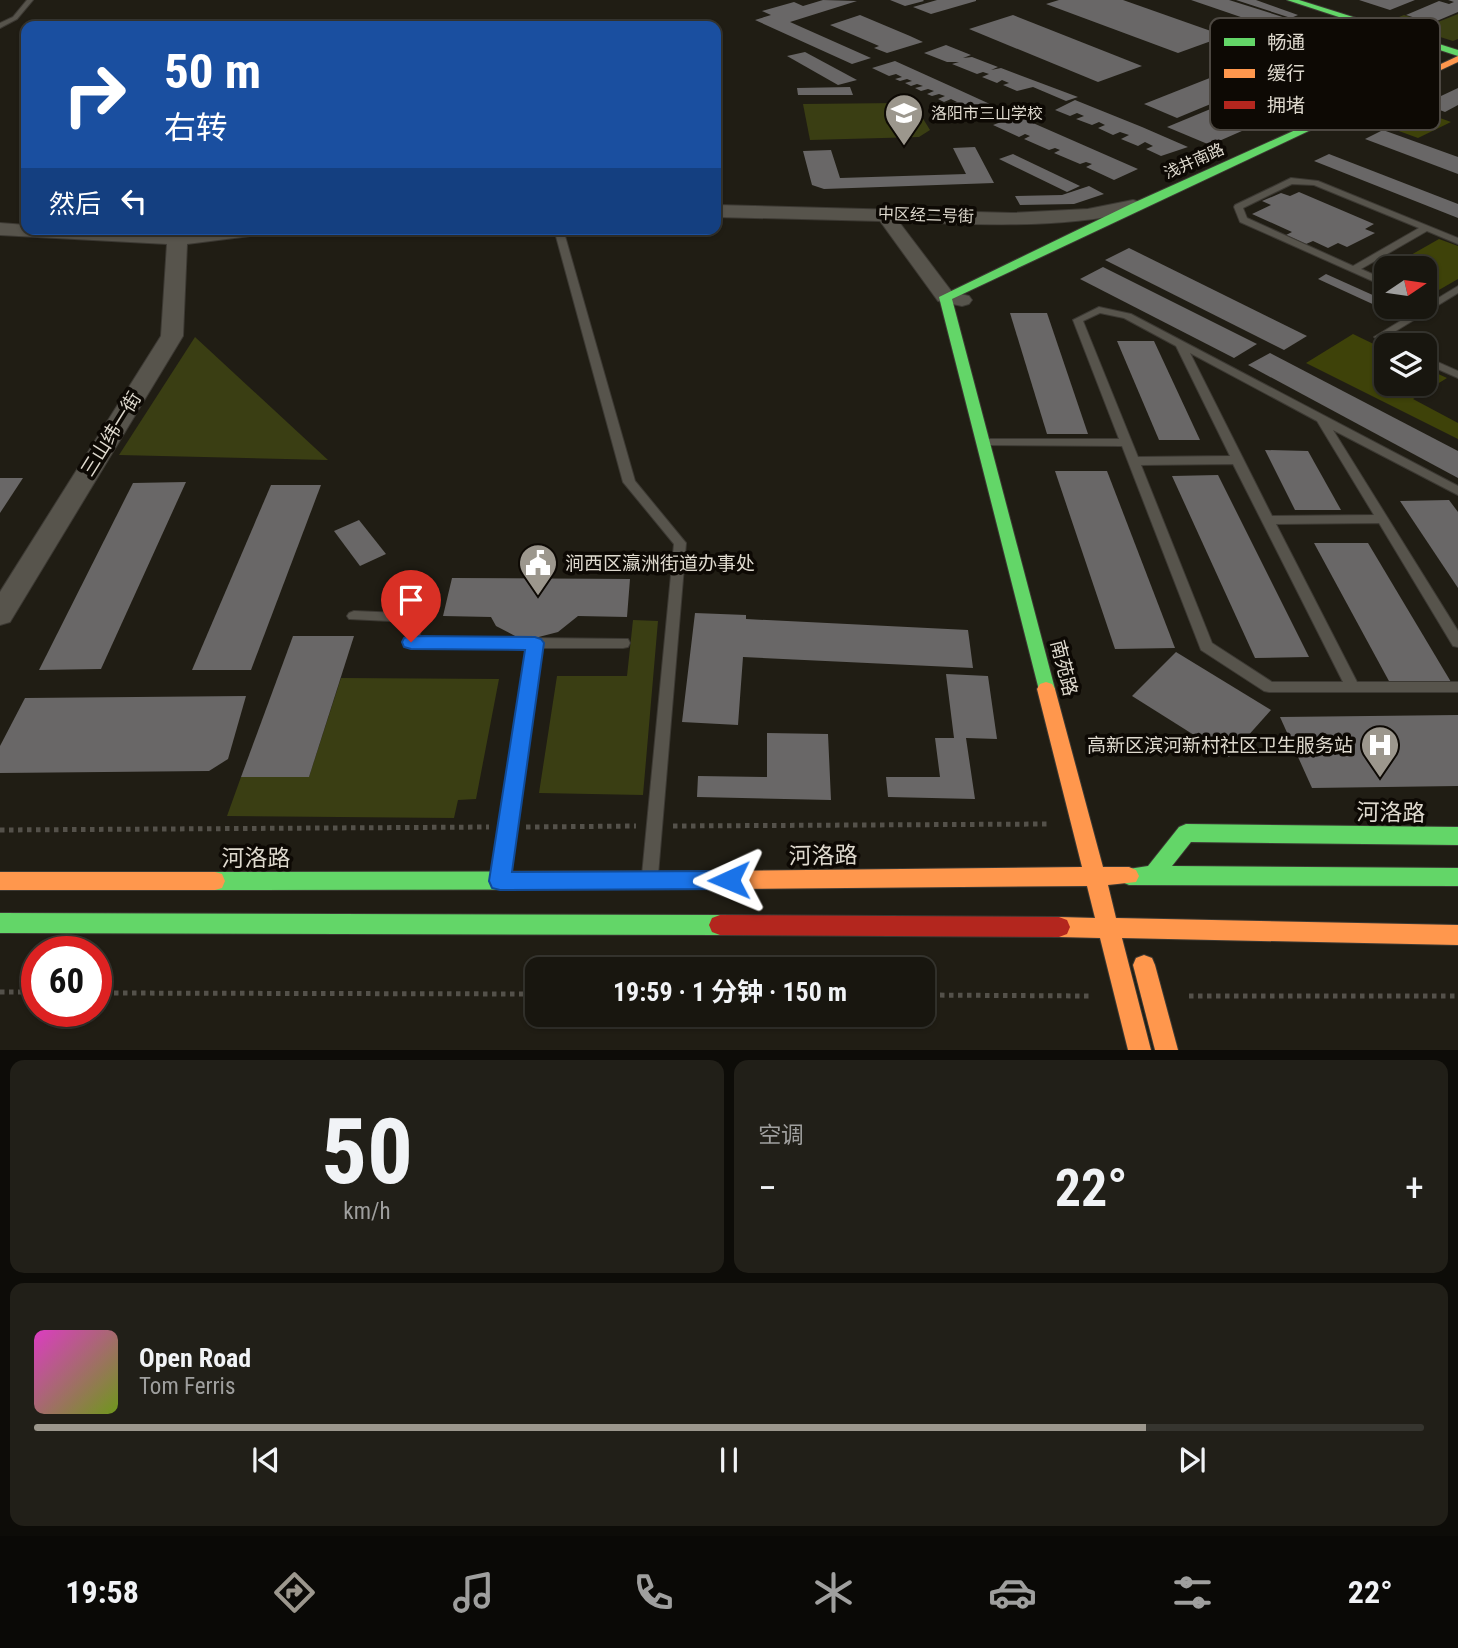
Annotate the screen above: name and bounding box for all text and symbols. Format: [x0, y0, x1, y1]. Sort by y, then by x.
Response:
legend [1210, 18, 1440, 130]
text: 畅通 [1267, 31, 1305, 54]
text: 50 m [164, 43, 261, 100]
icon: right [49, 49, 140, 140]
text: 缓行 [1267, 62, 1305, 85]
school or university icon: 洛阳市三山学校 [883, 92, 925, 147]
text: 拥堵 [1267, 94, 1305, 117]
place label: 洛阳市三山学校 [931, 104, 1043, 123]
text: 右转 [164, 109, 228, 147]
street label: 浅井南路 [1161, 139, 1227, 183]
icon: left [115, 182, 153, 220]
text: 然后 [49, 189, 101, 219]
street label: 中区经二号街 [878, 204, 974, 226]
north arrow [1374, 256, 1437, 318]
map controls [1374, 256, 1437, 396]
button: layers [1374, 333, 1437, 396]
street label: 三山纬一街 [76, 388, 146, 480]
public building icon: 涧西区瀛洲街道办事处 [517, 542, 559, 597]
place label: 涧西区瀛洲街道办事处 [565, 552, 755, 575]
pin [381, 570, 441, 642]
icon: arrive [392, 581, 430, 619]
street label: 南苑路 [1046, 638, 1082, 698]
hospital icon: 高新区滨河新村社区卫生服务站 [1359, 724, 1401, 779]
place label: 高新区滨河新村社区卫生服务站 [1087, 734, 1353, 757]
street label: 河洛路 [1356, 799, 1426, 827]
street label: 河洛路 [788, 842, 858, 870]
position arrow [692, 843, 766, 917]
street label: 河洛路 [222, 845, 291, 872]
speed limit sign: 60 [21, 936, 112, 1027]
text: 19:59 · 1 分钟 · 150 m [613, 977, 847, 1007]
text: 50 [321, 1099, 413, 1205]
text: 空调 [758, 1122, 804, 1149]
text: 22° [1055, 1158, 1127, 1219]
text: − [758, 1166, 777, 1210]
text: + [1405, 1166, 1424, 1210]
text: km/h [343, 1198, 391, 1225]
text: Open Road [139, 1343, 251, 1373]
text: Tom Ferris [139, 1373, 235, 1400]
icon: previous [247, 1441, 285, 1479]
icon: pause [710, 1441, 748, 1479]
icon: next [1173, 1441, 1211, 1479]
icon: directions [270, 1568, 319, 1617]
icon: music [449, 1568, 498, 1617]
icon: phone [629, 1568, 678, 1617]
icon: climate [809, 1568, 858, 1617]
icon: car [988, 1568, 1037, 1617]
icon: filters [1168, 1568, 1217, 1617]
text: 19:58 [65, 1573, 139, 1611]
text: 22° [1348, 1573, 1393, 1611]

